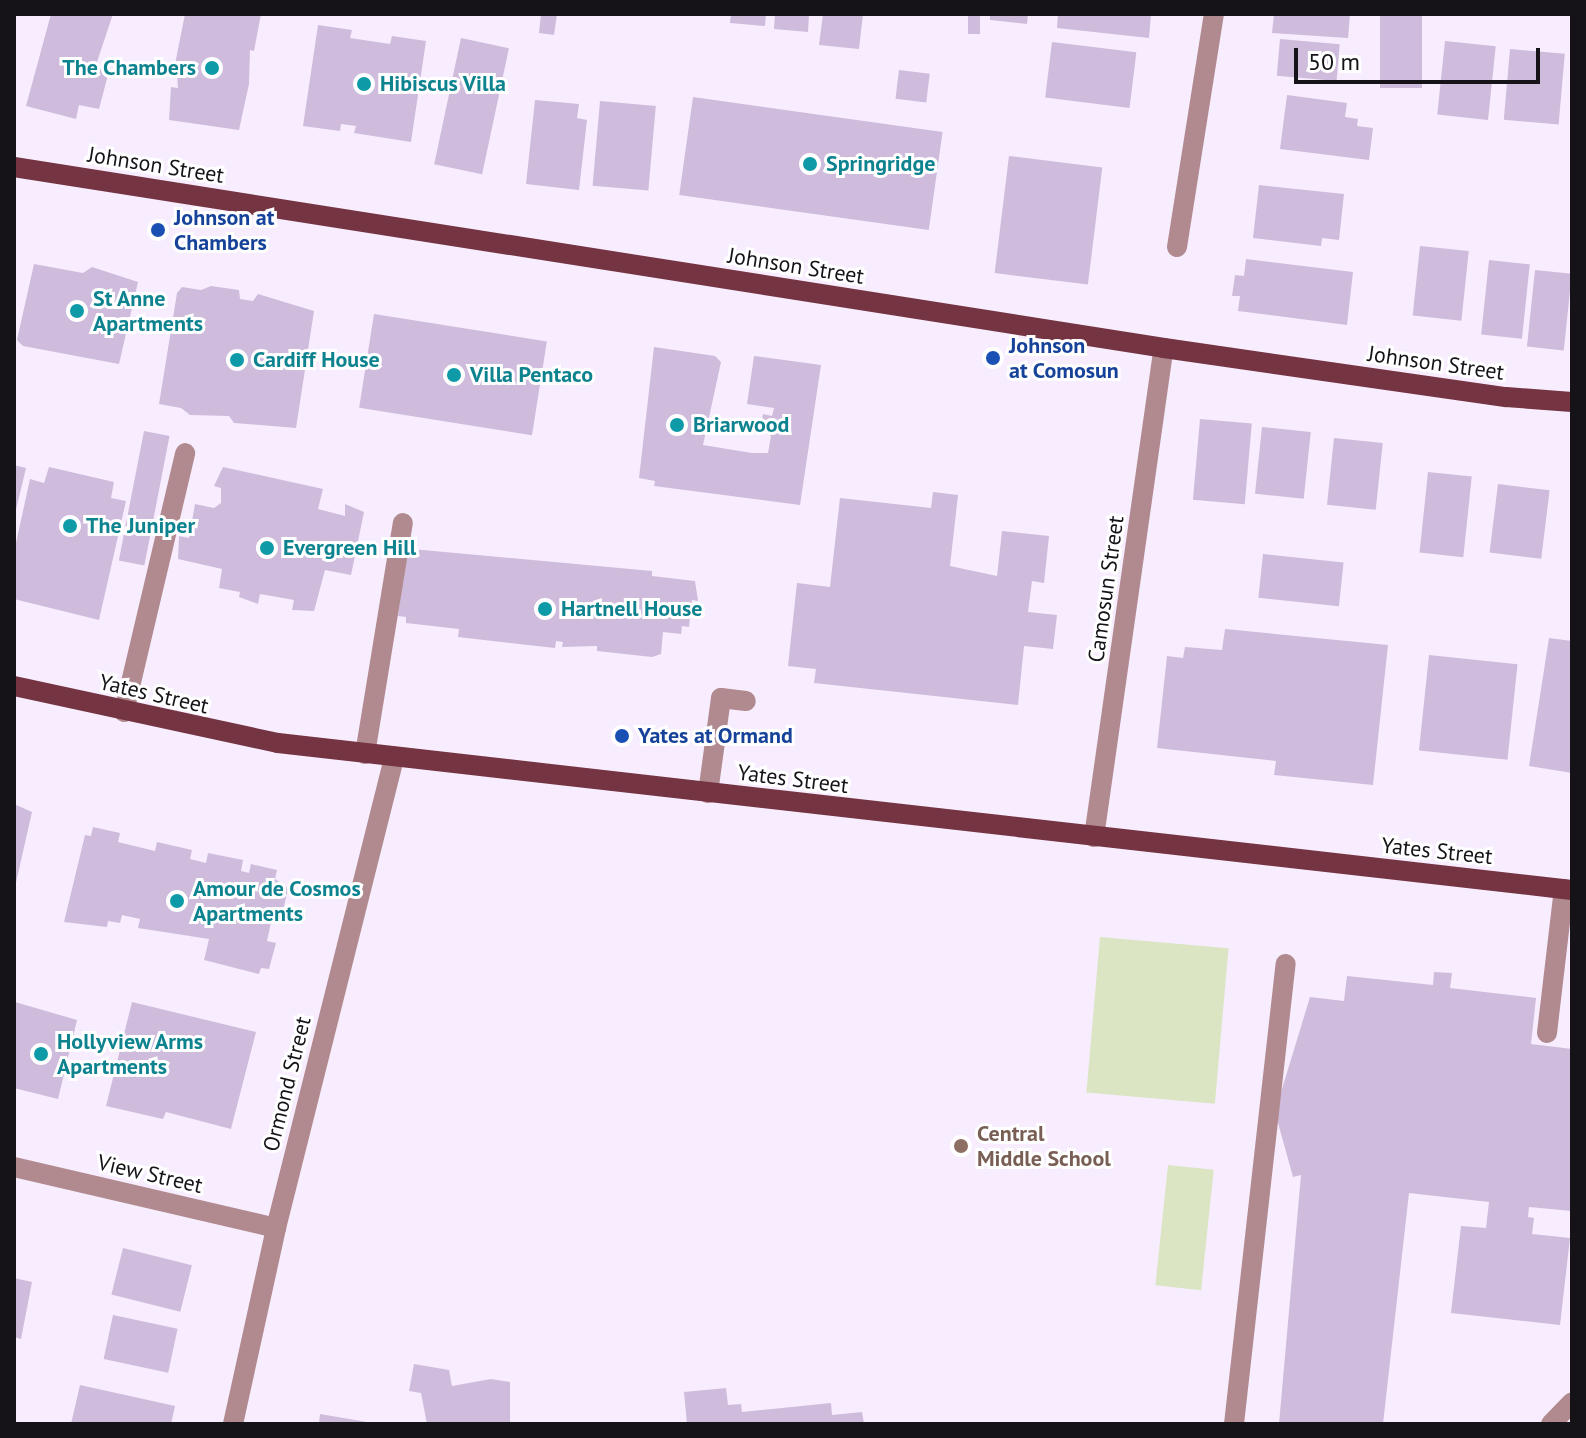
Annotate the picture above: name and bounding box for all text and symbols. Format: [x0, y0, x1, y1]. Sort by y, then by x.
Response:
scale bar [1298, 32, 1544, 82]
text: 50 m [1308, 46, 1360, 77]
place label: The Chambers [62, 55, 196, 81]
marker: The Chambers [203, 59, 221, 77]
place label: Hibiscus Villa [380, 71, 506, 97]
marker: Hibiscus Villa [355, 75, 373, 93]
street label: Johnson Street [86, 141, 226, 189]
place label: Springridge [826, 151, 935, 177]
marker: Springridge [801, 155, 819, 173]
place label: Johnson at Chambers [174, 204, 274, 256]
marker: Johnson at Chambers [149, 221, 167, 239]
street label: Johnson Street [726, 242, 866, 290]
place label: St Anne Apartments [93, 285, 203, 336]
marker: St Anne Apartments [68, 302, 86, 320]
place label: Johnson at Comosun [1009, 332, 1119, 384]
street label: Johnson Street [1366, 340, 1506, 386]
place label: Cardiff House [253, 347, 380, 373]
marker: Johnson at Comosun [984, 349, 1002, 367]
marker: Cardiff House [228, 351, 246, 369]
place label: Villa Pentaco [470, 362, 593, 388]
marker: Villa Pentaco [445, 366, 463, 384]
place label: Briarwood [693, 412, 789, 438]
marker: Briarwood [668, 416, 686, 434]
place label: The Juniper [86, 513, 195, 539]
street label: Camosun Street [1083, 514, 1129, 664]
marker: The Juniper [61, 517, 79, 535]
place label: Evergreen Hill [283, 535, 416, 561]
marker: Evergreen Hill [258, 539, 276, 557]
place label: Hartnell House [561, 596, 702, 622]
marker: Hartnell House [536, 600, 554, 618]
street label: Yates Street [97, 669, 211, 719]
place label: Yates at Ormand [638, 723, 793, 749]
marker: Yates at Ormand [613, 727, 631, 745]
street label: Yates Street [736, 759, 850, 799]
street label: Yates Street [1380, 832, 1494, 870]
place label: Amour de Cosmos Apartments [193, 875, 361, 926]
marker: Amour de Cosmos Apartments [168, 892, 186, 910]
street label: Ormond Street [257, 1014, 317, 1154]
place label: Hollyview Arms Apartments [57, 1028, 204, 1080]
marker: Hollyview Arms Apartments [32, 1045, 50, 1063]
place label: Central Middle School [977, 1120, 1111, 1172]
marker: Central Middle School [952, 1137, 970, 1155]
street label: View Street [95, 1149, 205, 1199]

